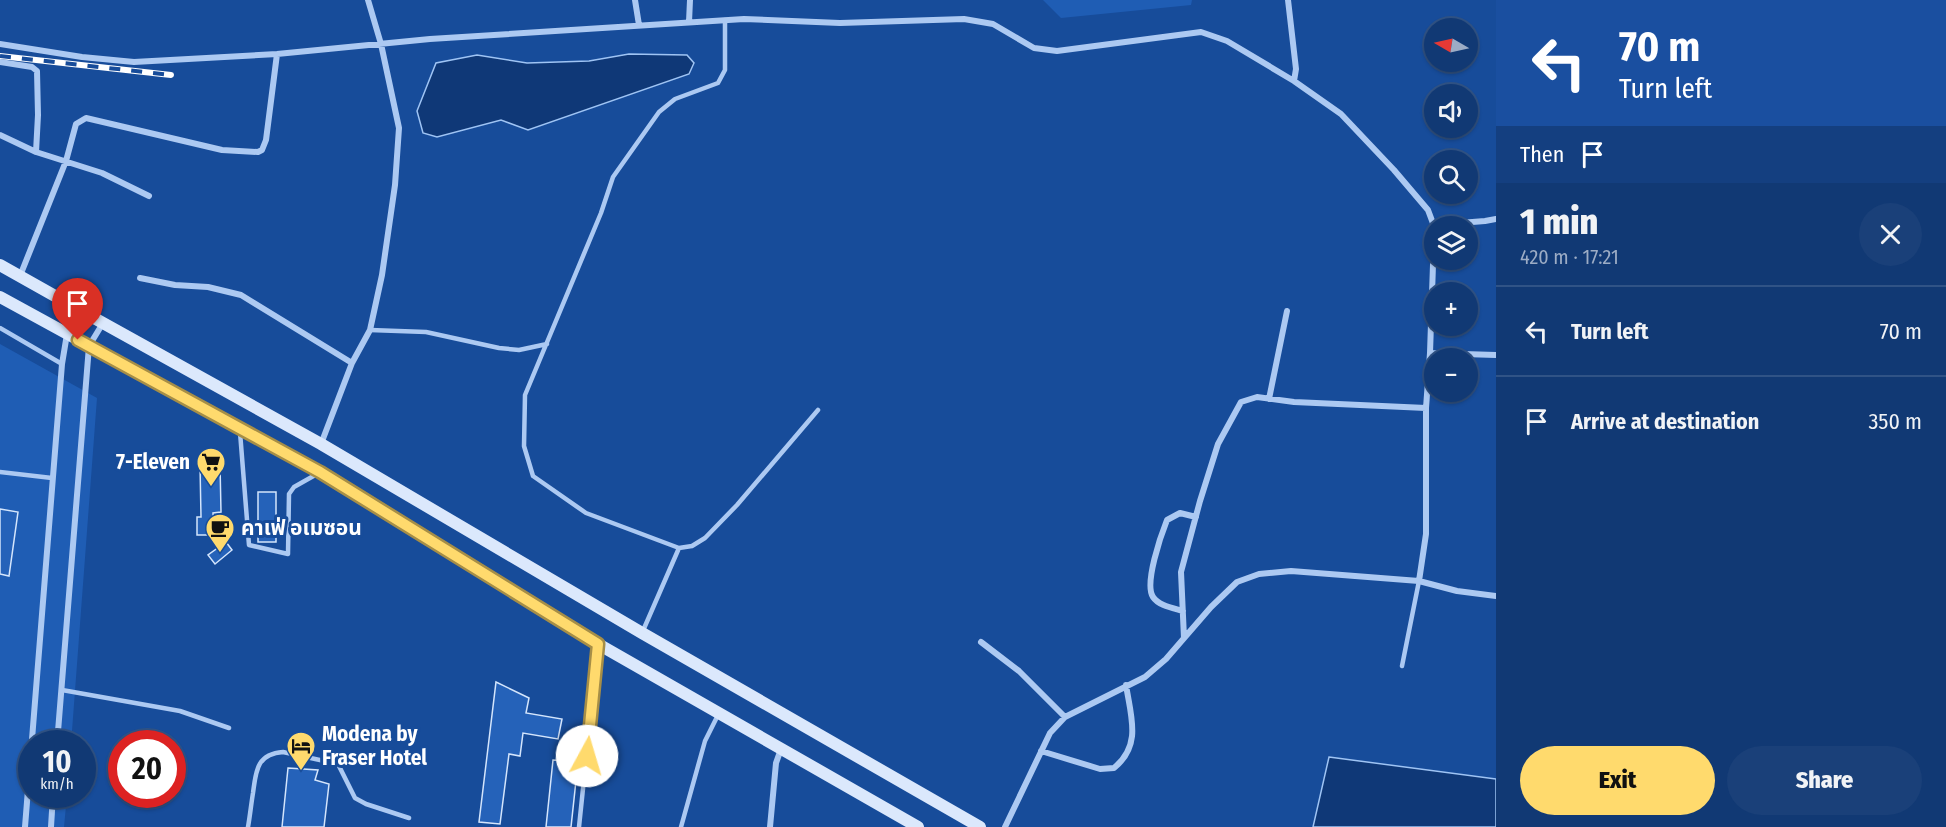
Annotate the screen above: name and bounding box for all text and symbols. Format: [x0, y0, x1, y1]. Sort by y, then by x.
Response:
north arrow [1424, 18, 1478, 72]
map controls [1424, 18, 1478, 402]
text: 70 m [1619, 22, 1700, 72]
icon: left [1520, 24, 1598, 102]
text: Turn left [1619, 73, 1712, 105]
button: sound [1424, 84, 1478, 138]
icon: arrive [1576, 138, 1609, 171]
text: Then [1520, 141, 1564, 168]
button: search [1424, 150, 1478, 204]
text: 1 min [1520, 200, 1598, 244]
button: close [1859, 203, 1922, 266]
button: layers [1424, 216, 1478, 270]
text: 420 m · 17:21 [1520, 245, 1619, 269]
pin [52, 278, 103, 340]
button: + [1424, 282, 1478, 336]
icon: arrive [61, 287, 94, 320]
icon: left [1520, 315, 1553, 348]
text: Turn left [1571, 318, 1649, 345]
text: 70 m [1880, 318, 1922, 345]
button: − [1424, 348, 1478, 402]
icon: arrive [1520, 405, 1553, 438]
text: Arrive at destination [1571, 408, 1759, 435]
text: 350 m [1868, 408, 1922, 435]
supermarket icon: 7-Eleven [195, 446, 227, 488]
place label: 7-Eleven [116, 449, 190, 475]
cafe icon: คาเฟ่ อเมซอน [204, 512, 236, 554]
place label: คาเฟ่ อเมซอน [241, 515, 362, 541]
place label: Modena by Fraser Hotel [322, 721, 427, 771]
position arrow [555, 724, 619, 788]
speed limit sign: 20 [108, 730, 186, 808]
hotel icon: Modena by Fraser Hotel [285, 730, 317, 772]
text: 10 [42, 744, 72, 780]
button: Exit [1520, 746, 1715, 815]
button: Share [1727, 746, 1922, 815]
text: km/h [40, 775, 74, 793]

